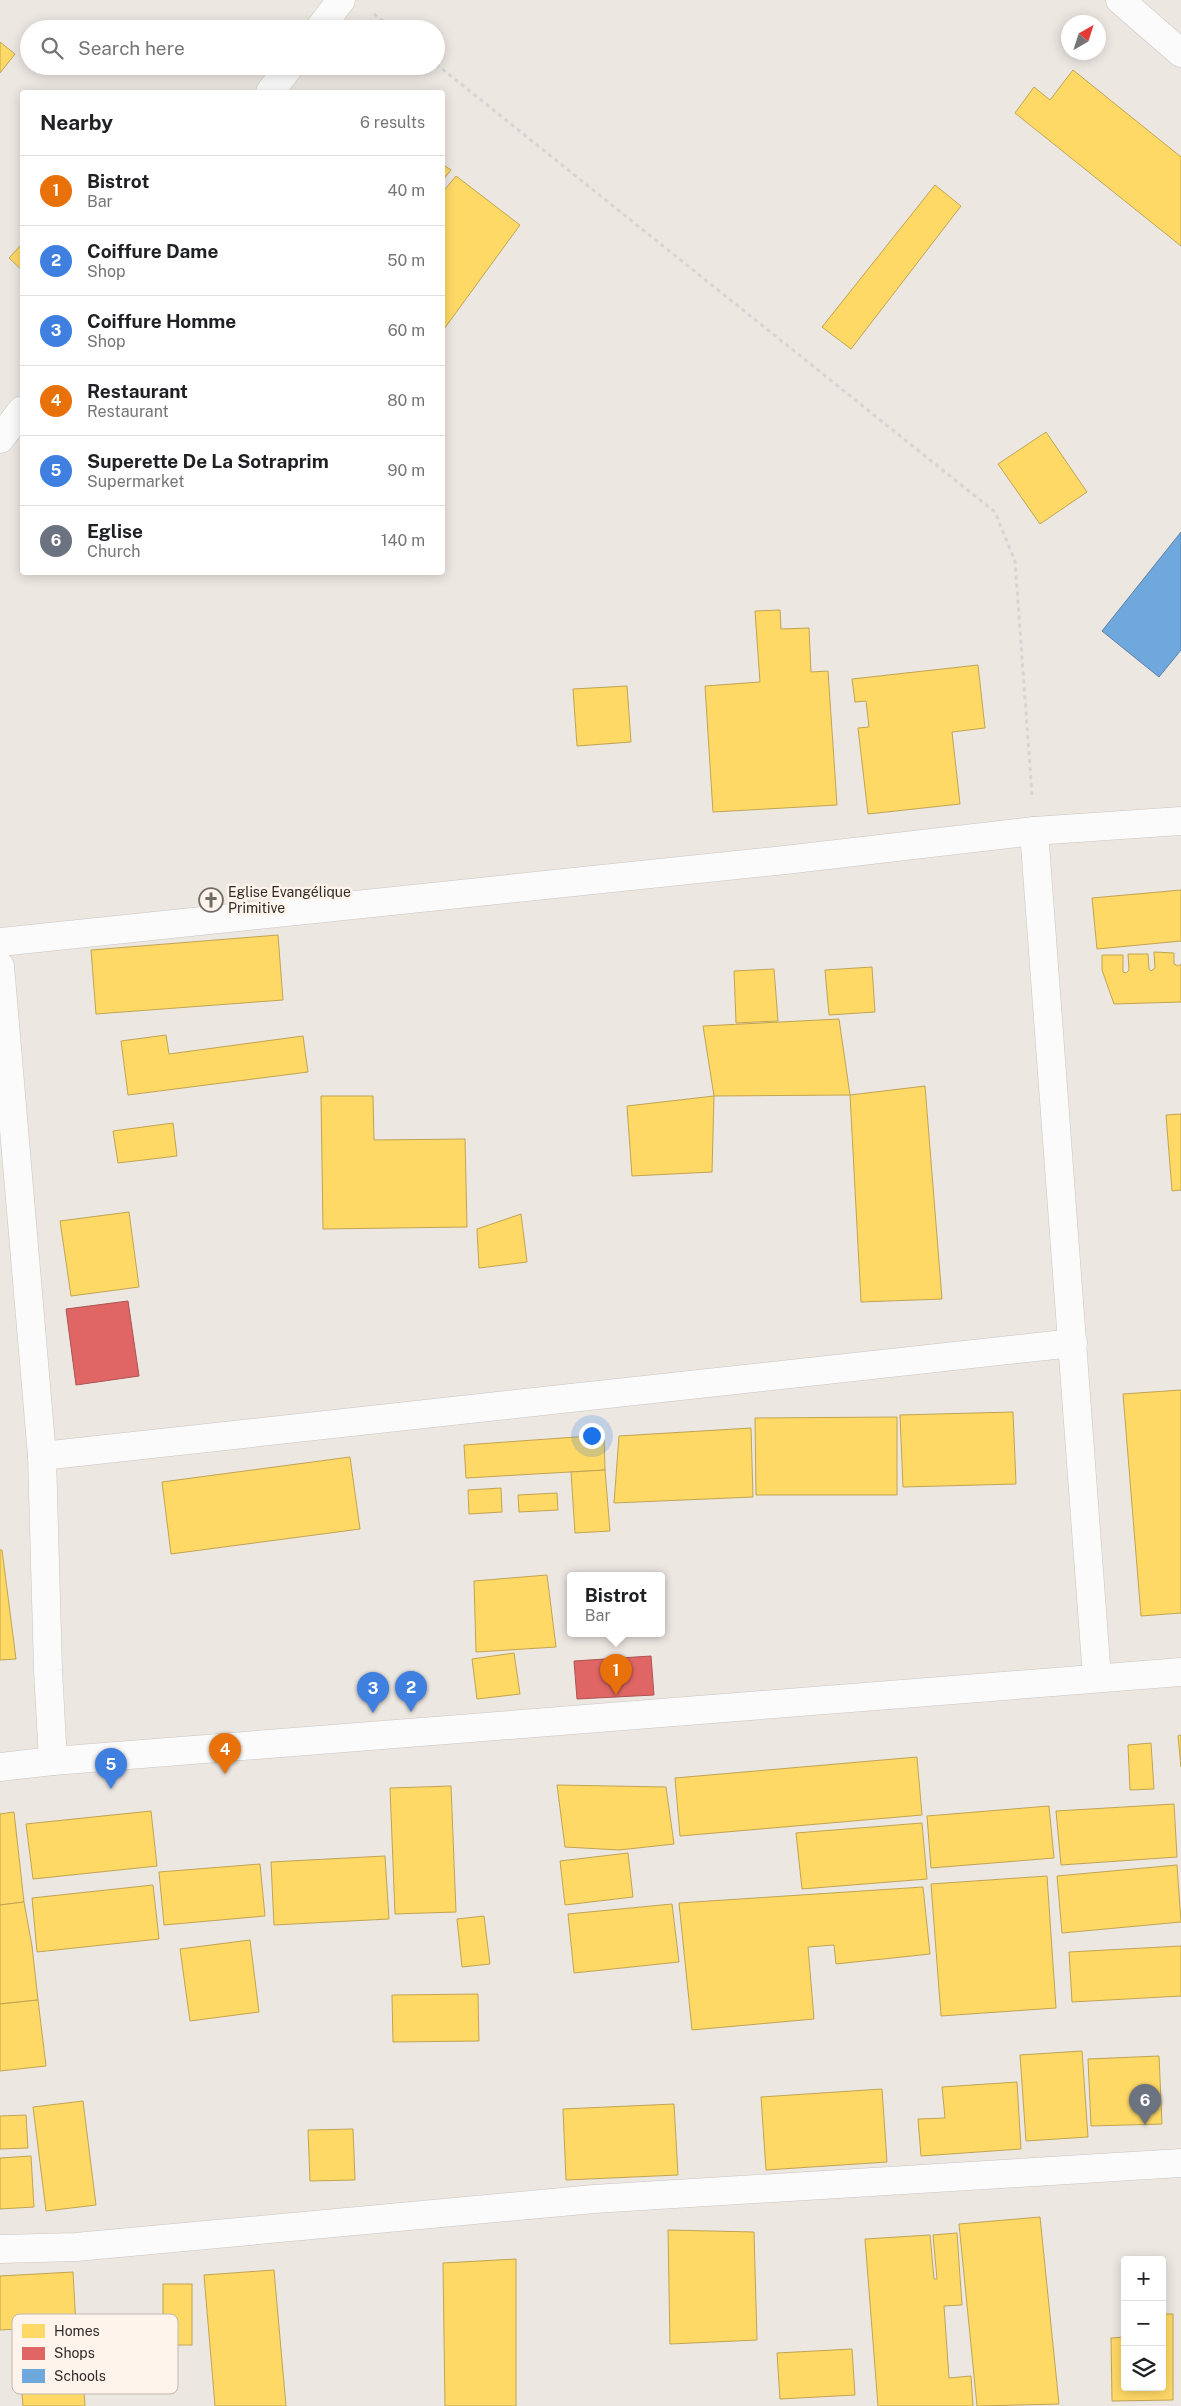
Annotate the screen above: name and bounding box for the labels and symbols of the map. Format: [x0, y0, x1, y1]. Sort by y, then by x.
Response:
north arrow [1061, 15, 1106, 60]
place label: Eglise Evangélique Primitive [228, 884, 351, 916]
church icon: Eglise Evangélique Primitive [198, 887, 224, 913]
your location [579, 1423, 605, 1449]
pin: 1 [600, 1654, 632, 1695]
pin: 2 [395, 1671, 427, 1712]
pin: 3 [357, 1672, 389, 1713]
pin: 4 [209, 1733, 241, 1774]
pin: 5 [95, 1748, 127, 1789]
pin: 6 [1129, 2084, 1161, 2125]
legend [12, 2314, 178, 2394]
text: Homes [54, 2323, 100, 2339]
text: Shops [54, 2345, 95, 2361]
text: Schools [54, 2368, 106, 2384]

